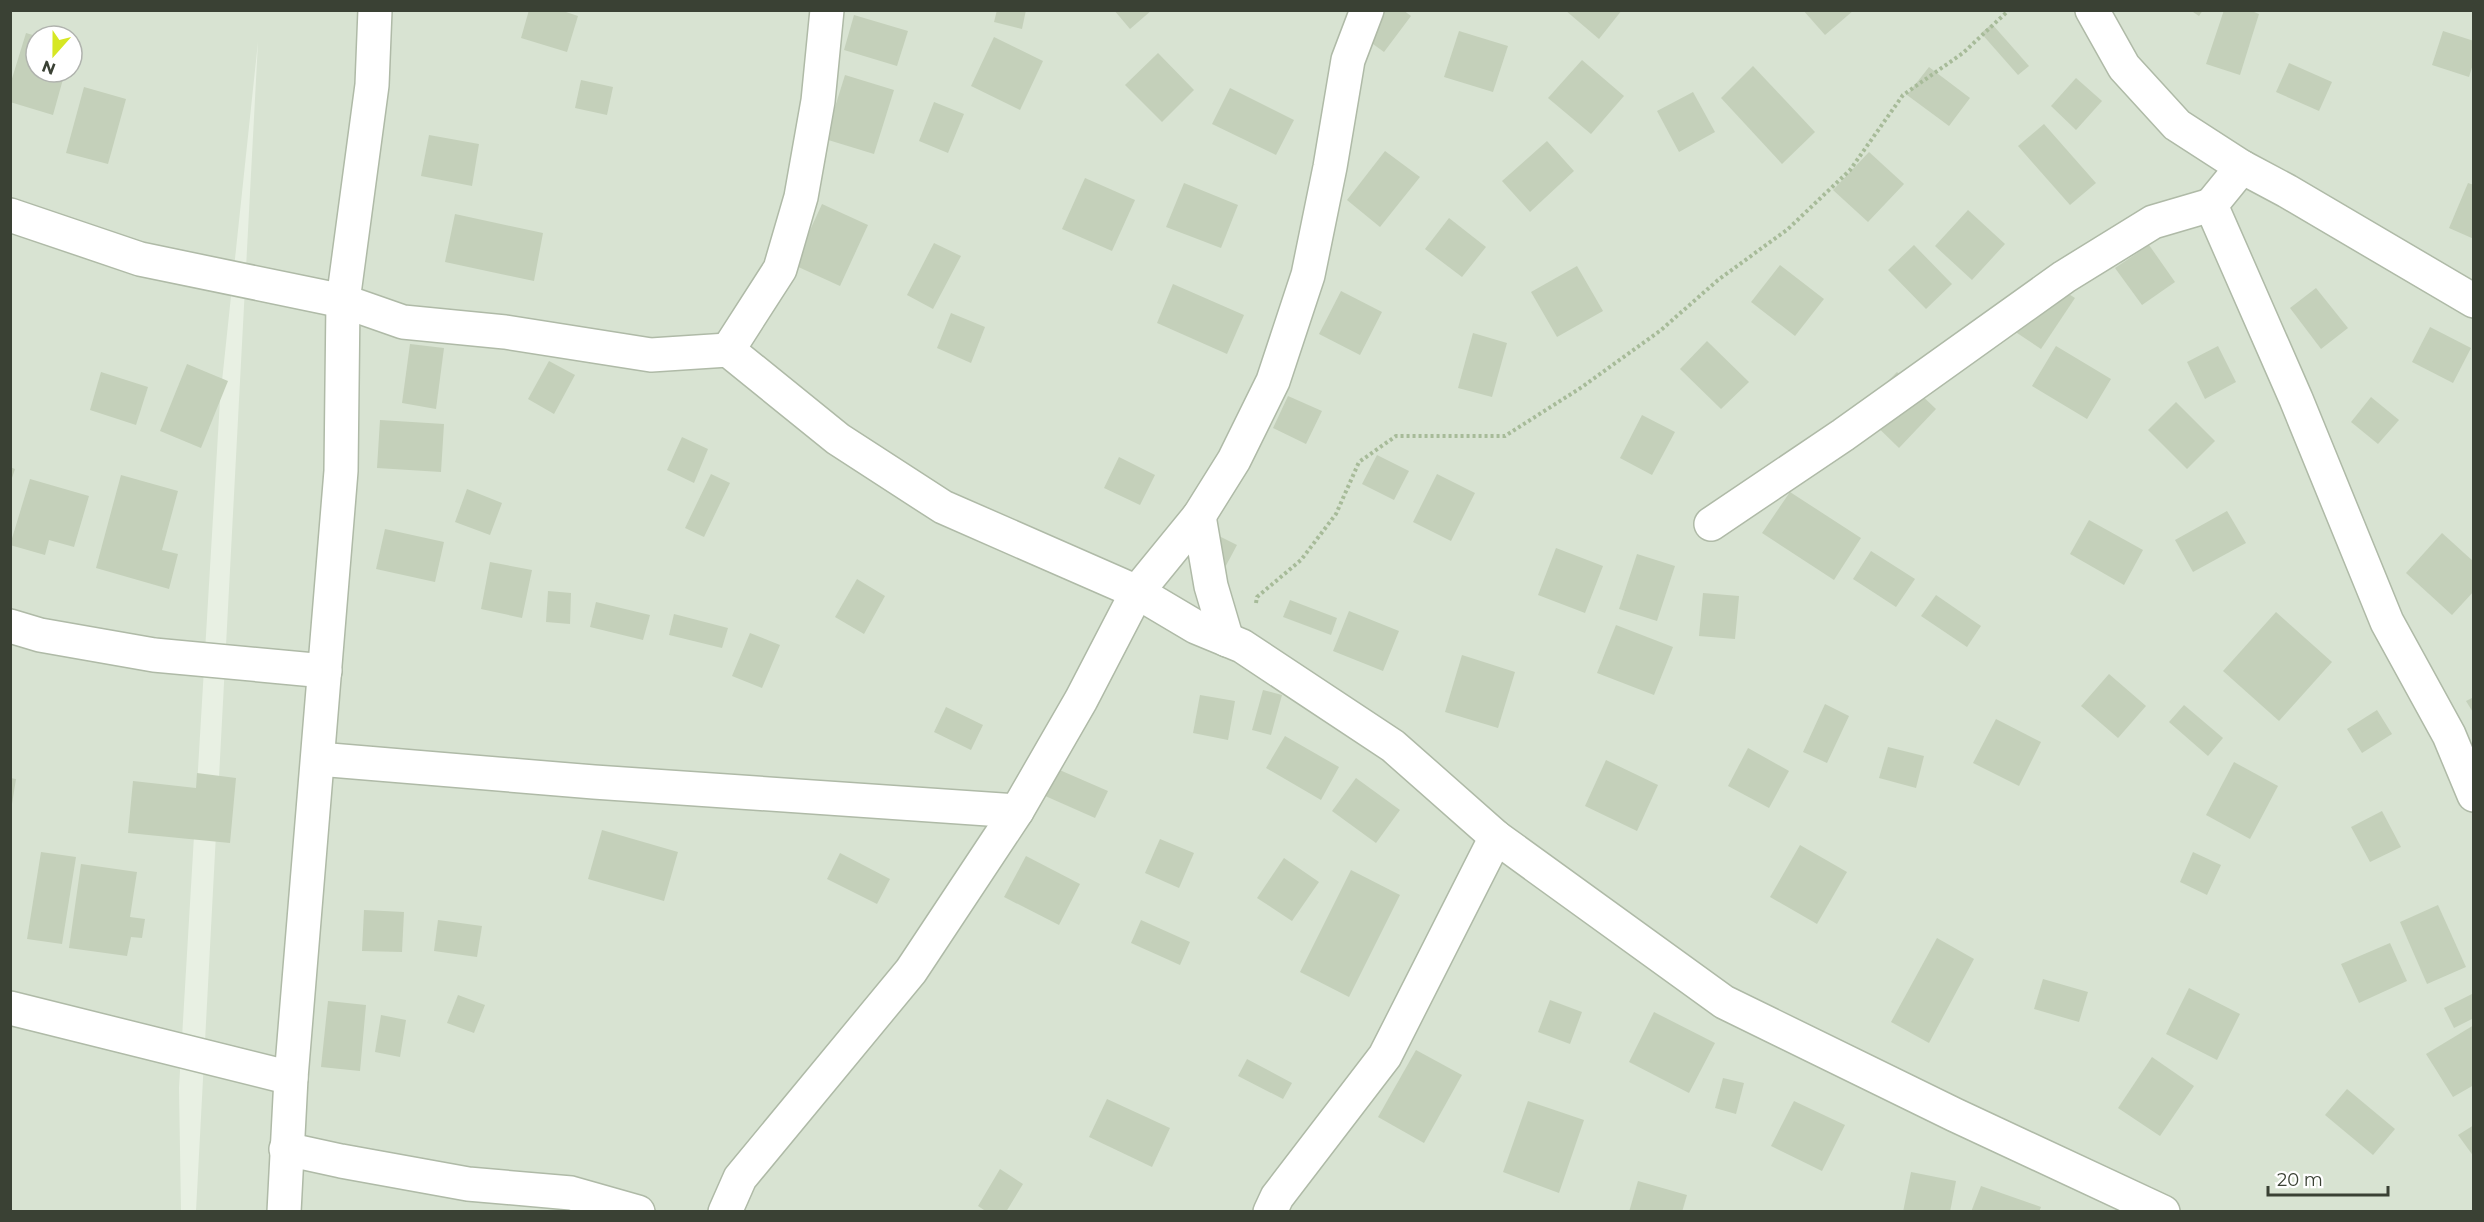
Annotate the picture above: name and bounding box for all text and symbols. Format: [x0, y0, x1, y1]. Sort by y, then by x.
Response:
north arrow [24, 24, 84, 84]
text: N [39, 56, 58, 79]
scale bar [2268, 1159, 2388, 1197]
text: 20 m [2277, 1169, 2323, 1191]

